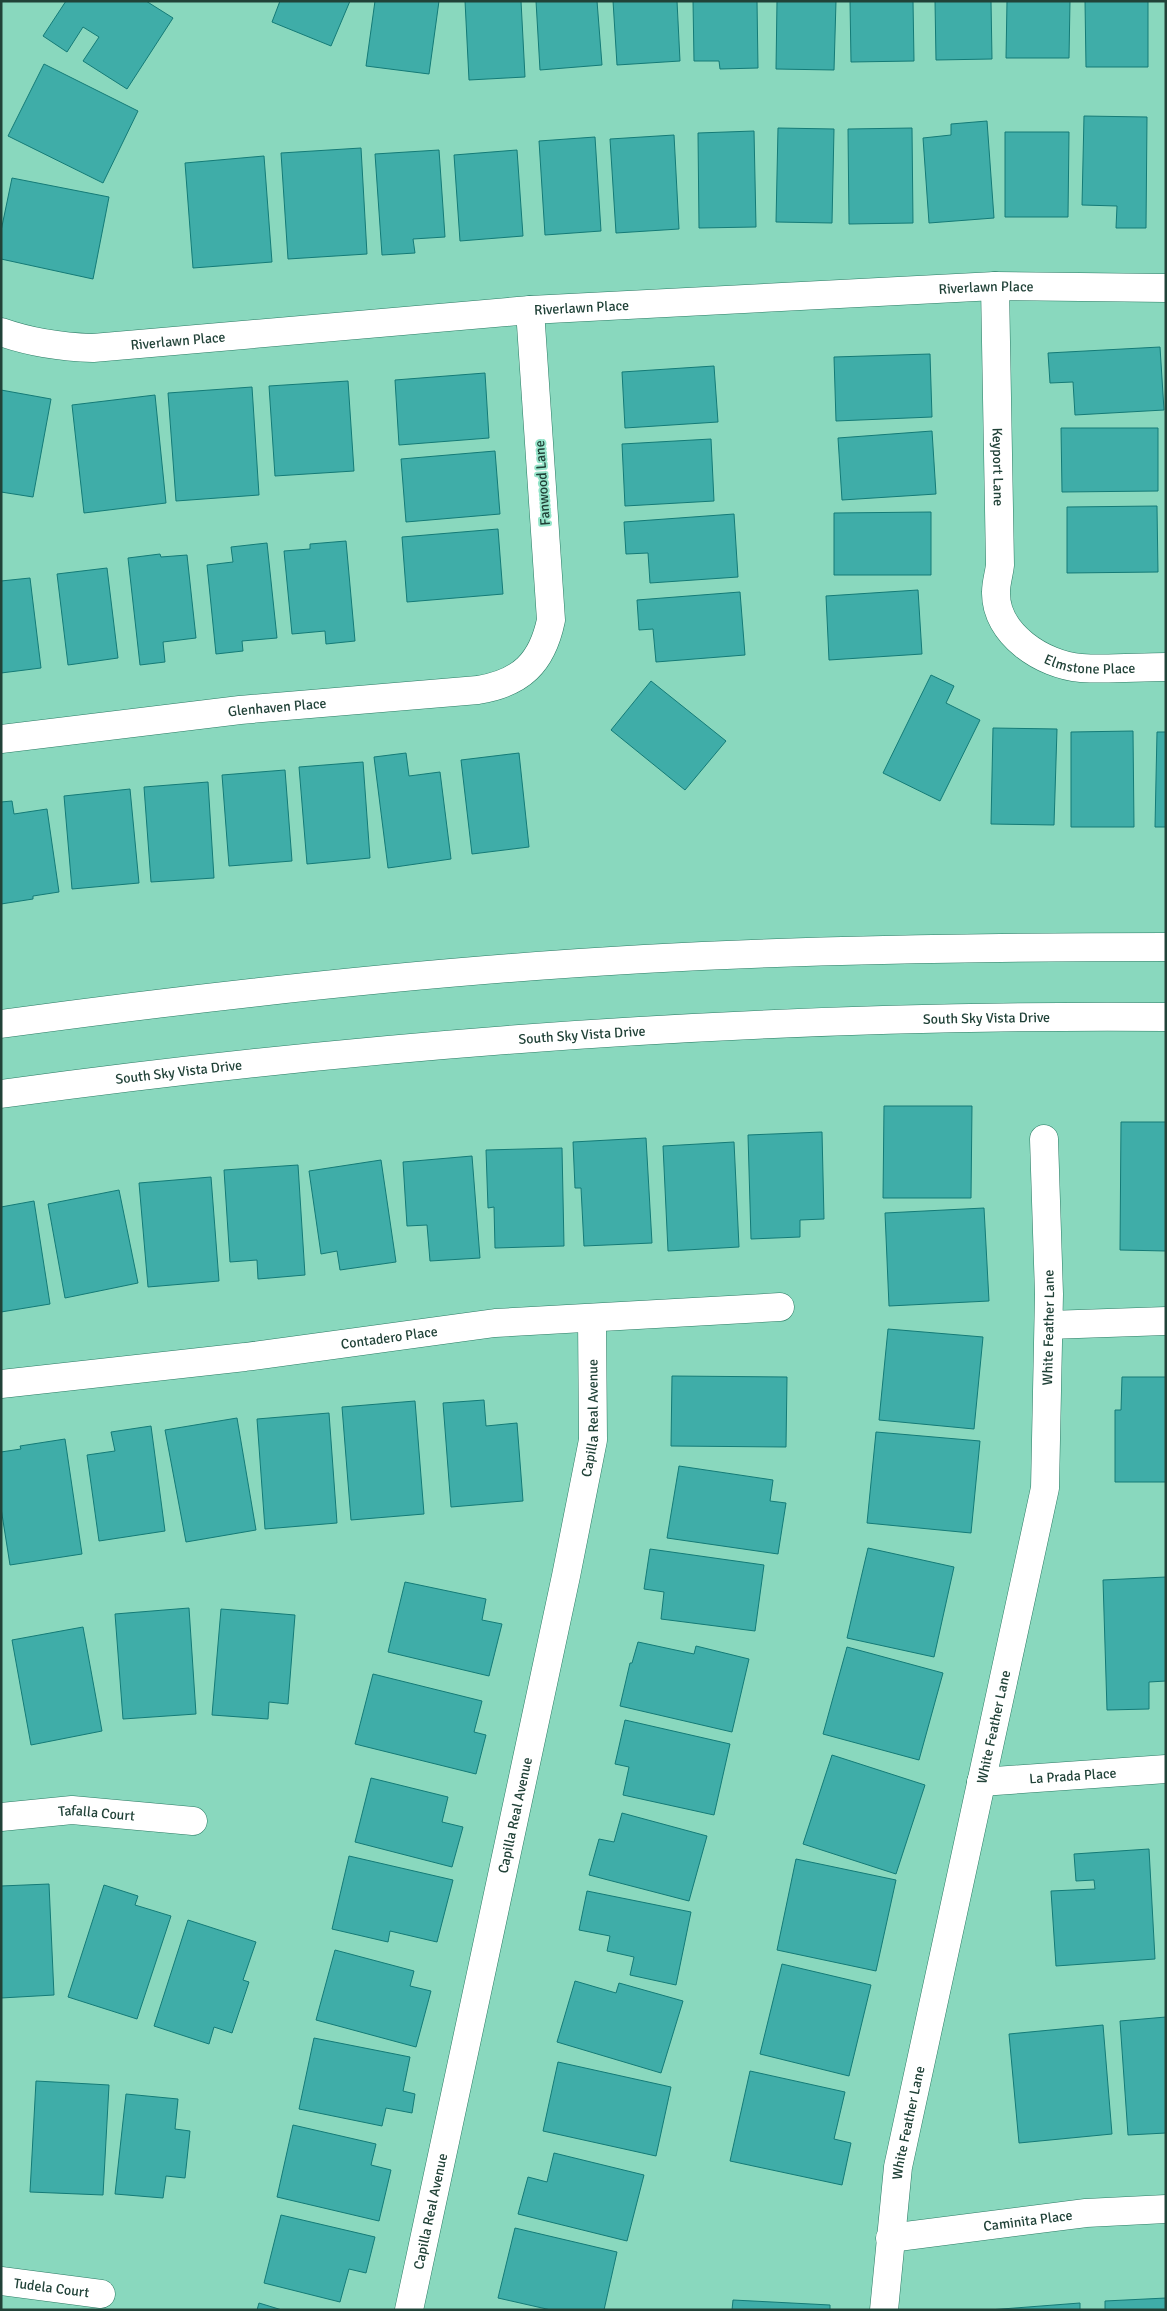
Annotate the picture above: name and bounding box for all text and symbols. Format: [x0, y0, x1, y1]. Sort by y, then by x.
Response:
street label: Riverlawn Place [938, 278, 1034, 298]
street label: Riverlawn Place [534, 297, 629, 319]
street label: Riverlawn Place [130, 329, 226, 354]
street label: Keyport Lane [989, 428, 1007, 506]
street label: Fanwood Lane [531, 440, 554, 526]
street label: Elmstone Place [1041, 651, 1136, 678]
street label: Glenhaven Place [227, 695, 327, 720]
street label: South Sky Vista Drive [923, 1009, 1050, 1028]
street label: South Sky Vista Drive [518, 1023, 646, 1048]
street label: South Sky Vista Drive [114, 1056, 243, 1088]
street label: White Feather Lane [1039, 1269, 1058, 1386]
street label: Contadero Place [340, 1323, 439, 1353]
street label: Capilla Real Avenue [578, 1359, 602, 1478]
street label: White Feather Lane [973, 1669, 1014, 1785]
street label: Capilla Real Avenue [495, 1756, 536, 1875]
street label: La Prada Place [1029, 1765, 1117, 1788]
street label: Tafalla Court [58, 1802, 136, 1825]
street label: White Feather Lane [889, 2064, 929, 2180]
street label: Capilla Real Avenue [410, 2152, 451, 2271]
street label: Caminita Place [982, 2207, 1073, 2235]
street label: Tudela Court [13, 2275, 90, 2301]

